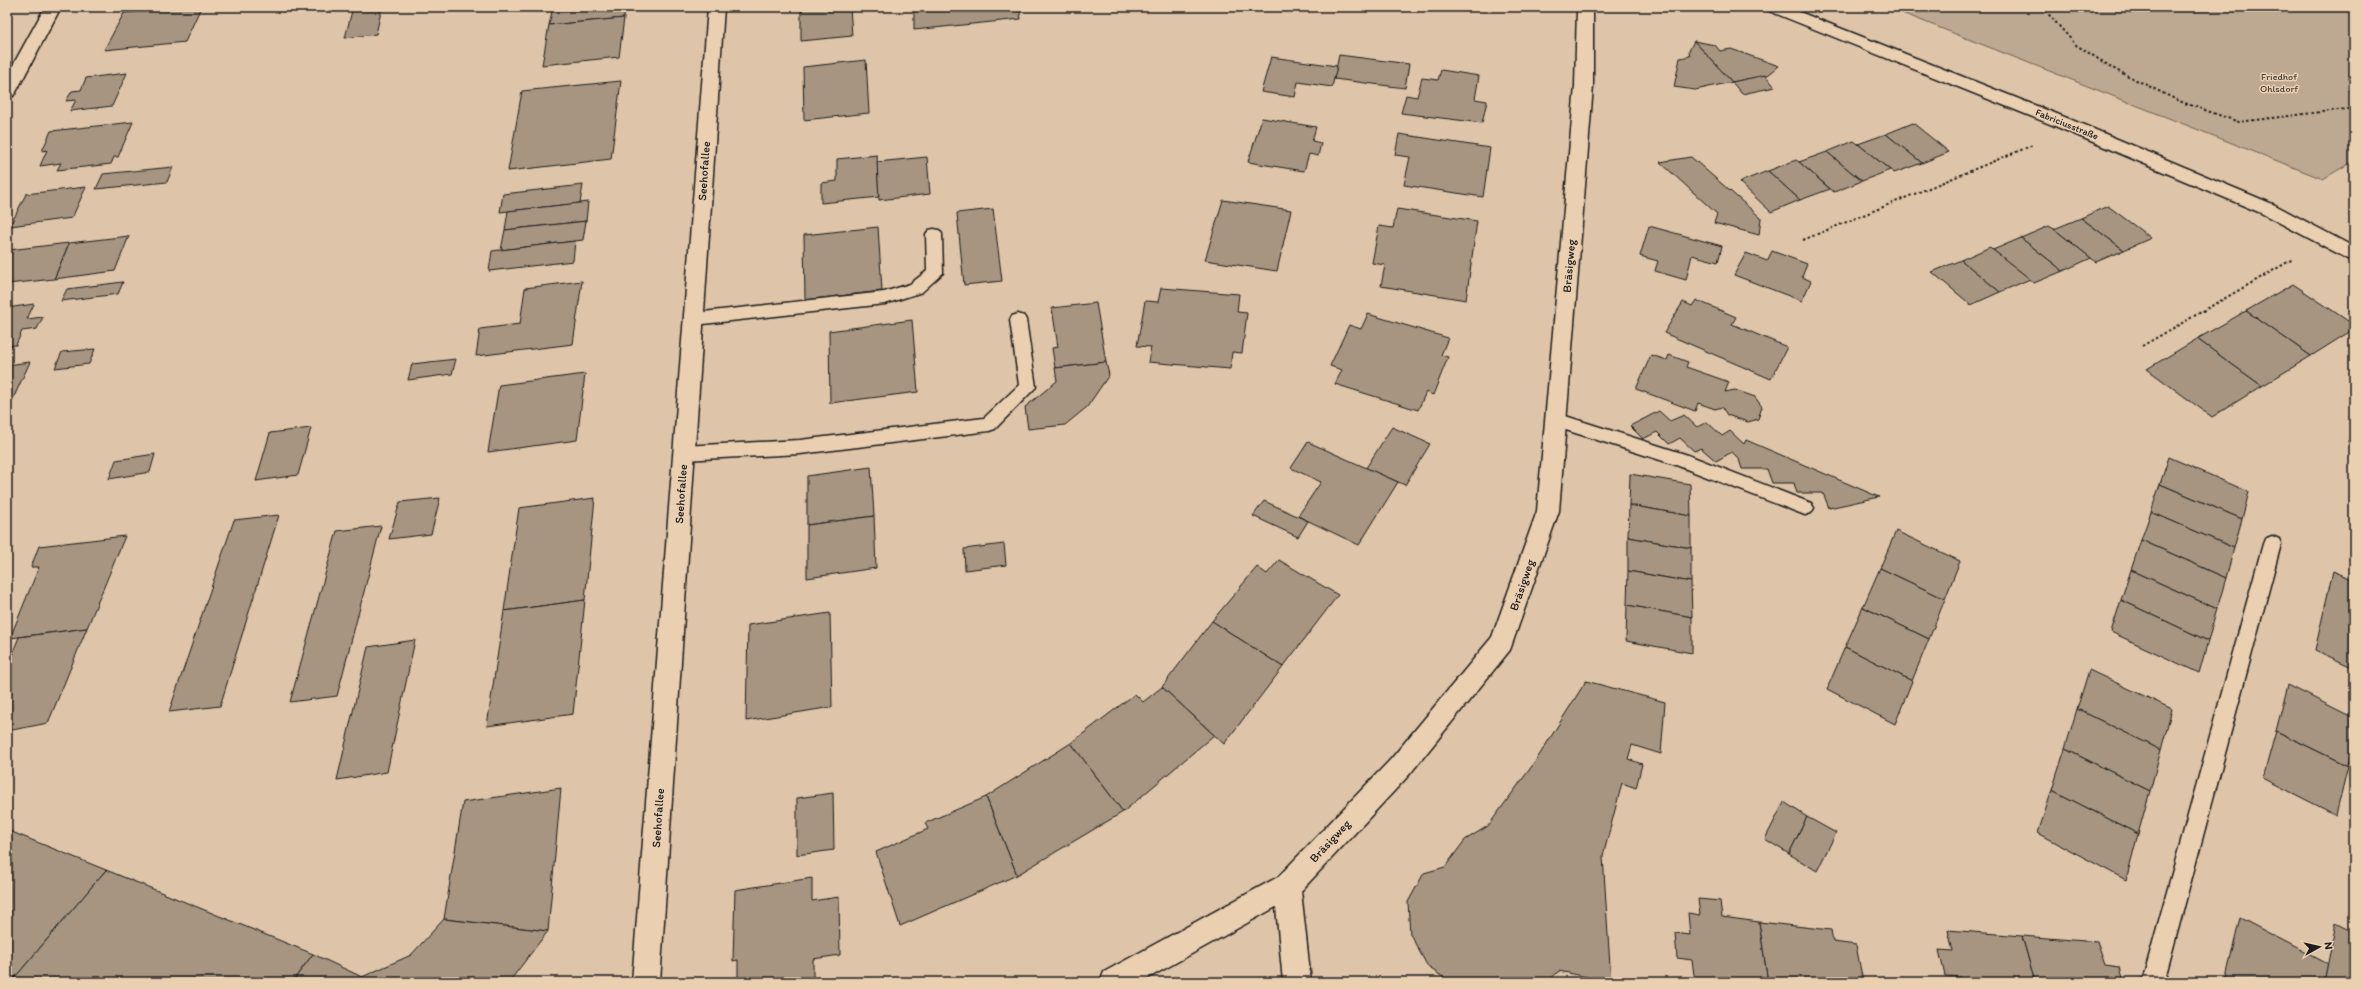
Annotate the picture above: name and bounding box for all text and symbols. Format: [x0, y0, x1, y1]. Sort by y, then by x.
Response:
park label: Friedhof Ohlsdorf [2260, 70, 2298, 95]
street label: Fabriciusstraße [2034, 105, 2101, 143]
street label: Seehofallee [695, 140, 713, 201]
street label: Bräsigweg [1560, 238, 1578, 293]
street label: Seehofallee [672, 463, 690, 524]
street label: Bräsigweg [1507, 557, 1538, 612]
street label: Seehofallee [649, 787, 667, 848]
street label: Bräsigweg [1307, 816, 1354, 865]
north arrow [2299, 927, 2339, 967]
text: N [2321, 941, 2335, 950]

